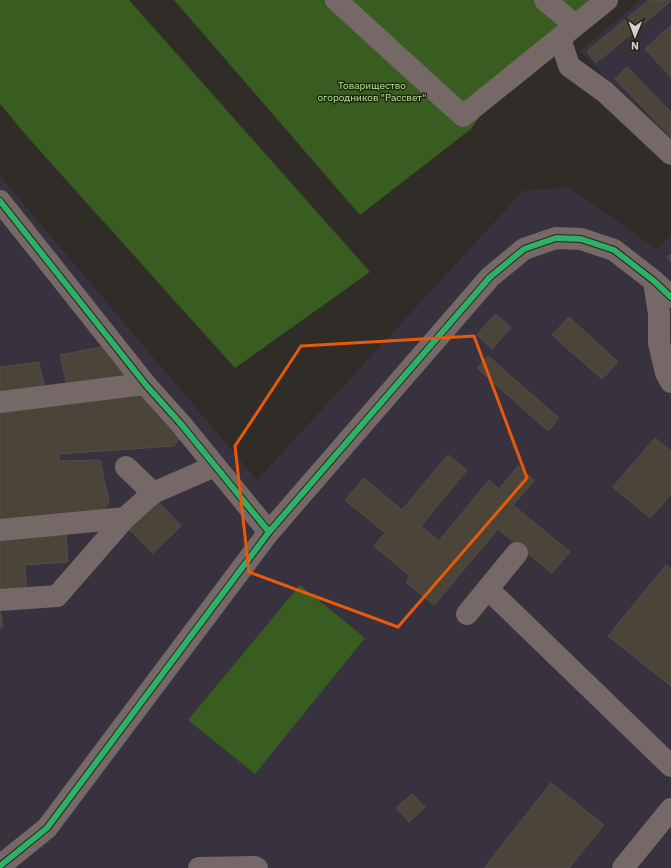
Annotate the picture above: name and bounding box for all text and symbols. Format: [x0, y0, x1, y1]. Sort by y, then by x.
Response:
north arrow [615, 16, 655, 56]
text: N [631, 39, 639, 53]
park label: Товарищество огородников "Рассвет" [318, 79, 426, 104]

